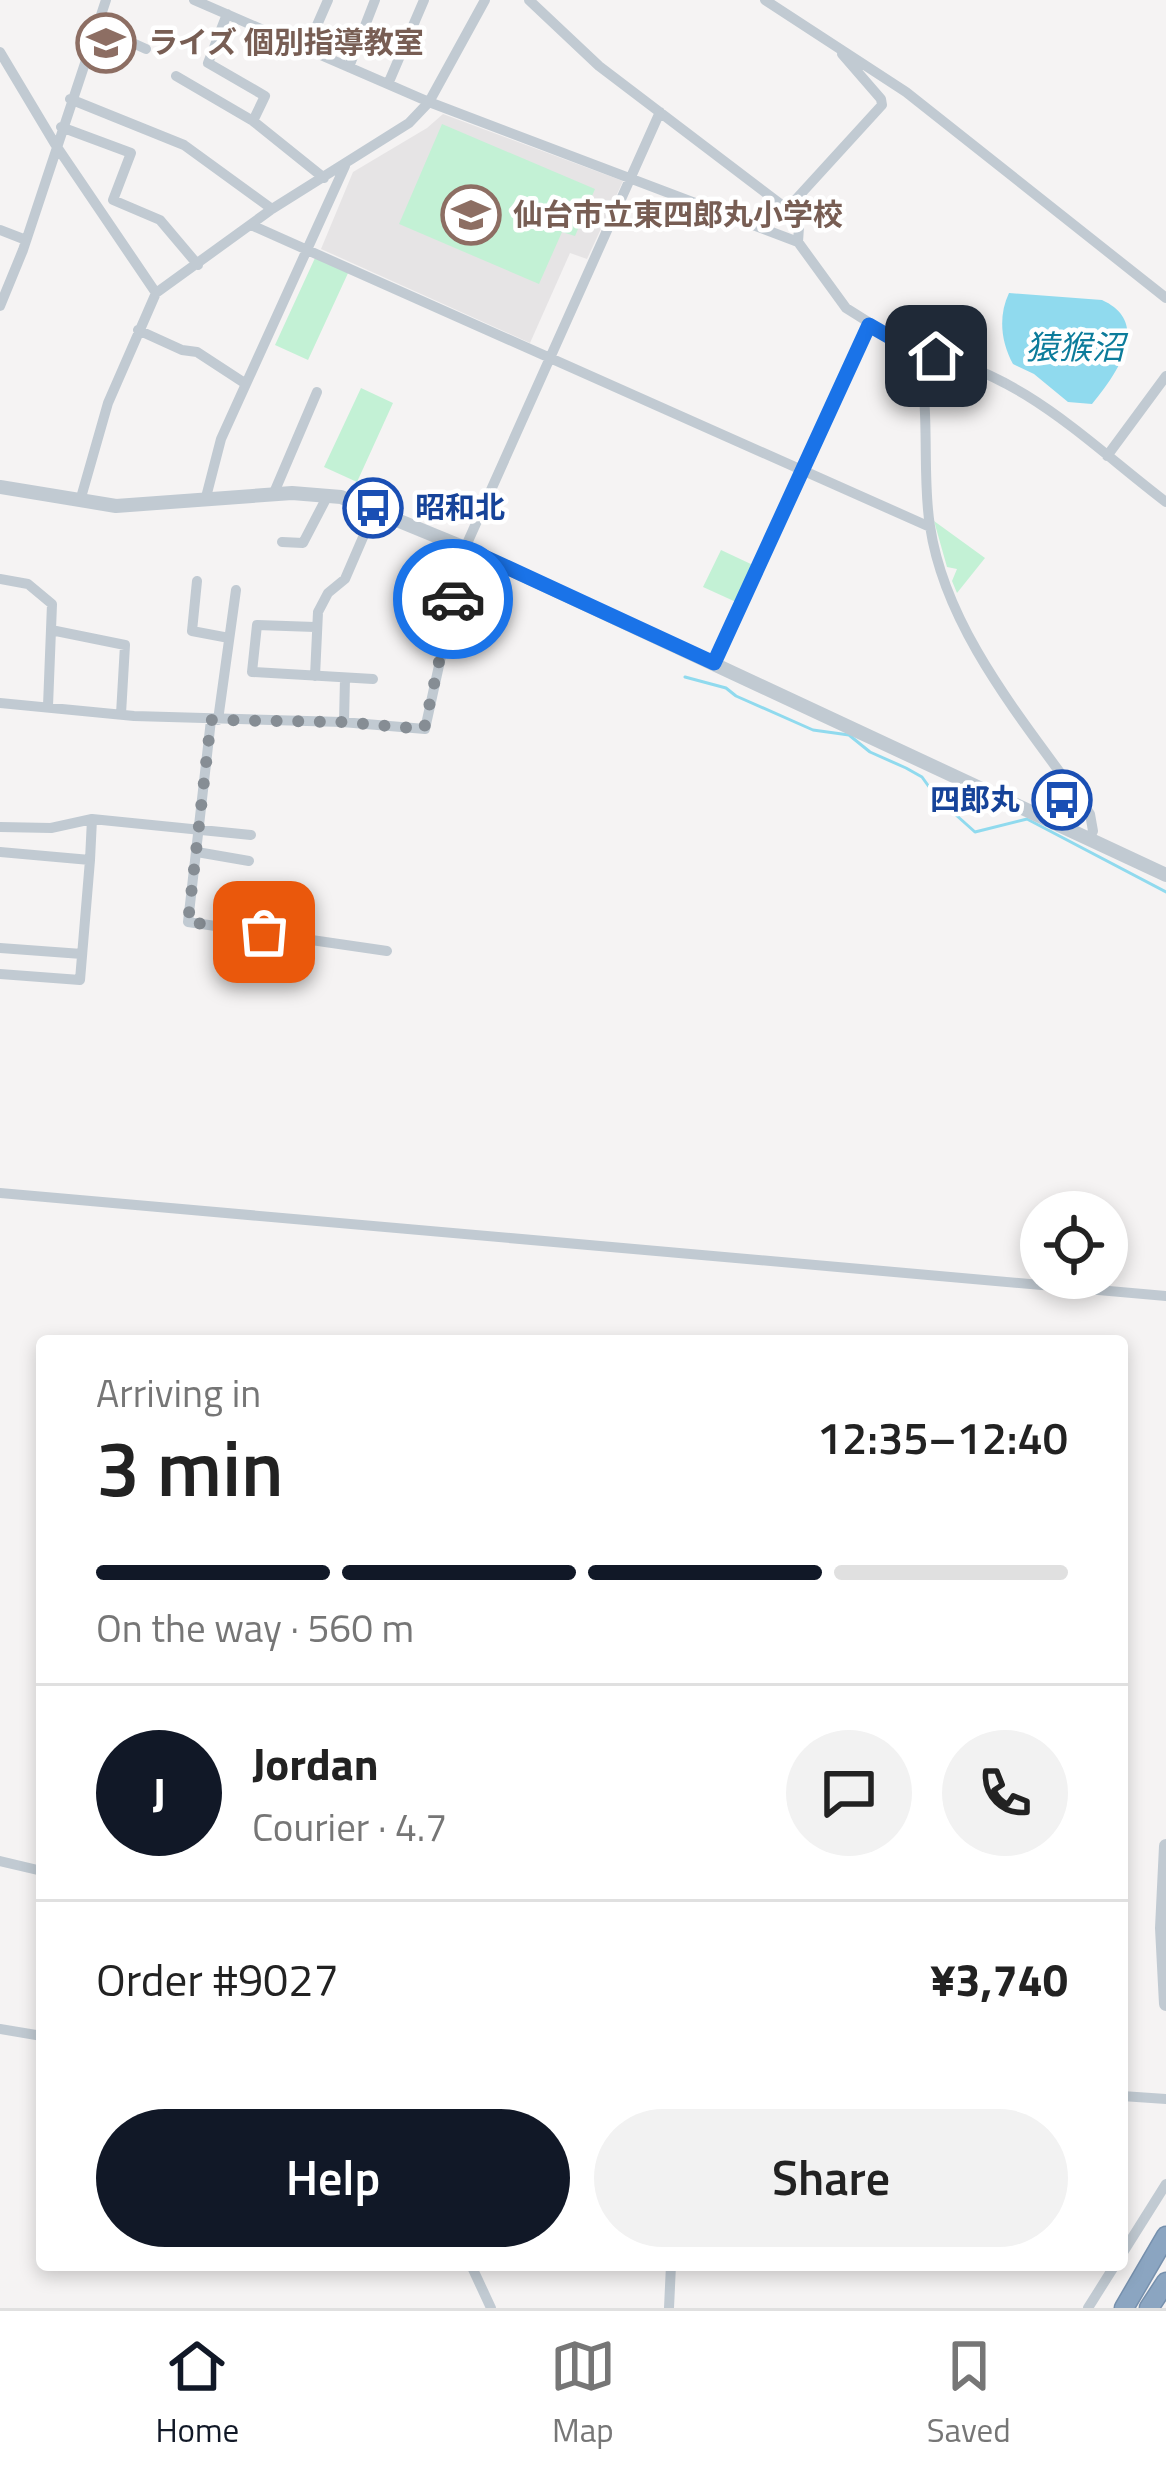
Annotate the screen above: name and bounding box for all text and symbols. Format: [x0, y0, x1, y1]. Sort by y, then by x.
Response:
school or university icon: ライズ 個別指導教室 [75, 12, 137, 74]
place label: ライズ 個別指導教室 [148, 19, 424, 65]
school or university icon: 仙台市立東四郎丸小学校 [440, 184, 502, 246]
place label: 仙台市立東四郎丸小学校 [513, 191, 843, 237]
pin [885, 305, 987, 407]
water label: 猿猴沼 [1026, 322, 1129, 372]
icon: home [903, 323, 969, 389]
bus stop icon: 昭和北 [342, 477, 404, 539]
place label: 昭和北 [415, 484, 505, 530]
courier [393, 539, 513, 659]
icon: car [420, 566, 486, 632]
bus stop icon: 四郎丸 [1031, 769, 1093, 831]
place label: 四郎丸 [930, 776, 1020, 822]
pin [213, 881, 315, 983]
icon: bag [231, 899, 297, 965]
map controls [1020, 1191, 1128, 1299]
button: locate [1020, 1191, 1128, 1299]
text: Arriving in [96, 1363, 261, 1422]
text: 12:35–12:40 [817, 1403, 1068, 1471]
text: 3 min [96, 1408, 284, 1526]
text: On the way · 560 m [96, 1598, 414, 1657]
text: Jordan [252, 1729, 379, 1797]
button: chat [786, 1730, 912, 1856]
button: phone [942, 1730, 1068, 1856]
text: J [152, 1759, 166, 1827]
text: Courier · 4.7 [252, 1797, 447, 1856]
text: Order #9027 [96, 1945, 339, 2013]
text: ¥3,740 [930, 1945, 1068, 2013]
button: Help [96, 2109, 570, 2247]
button: Share [594, 2109, 1068, 2247]
tab: Home [155, 2333, 239, 2455]
tab: Map [550, 2333, 616, 2455]
tab: Saved [927, 2333, 1011, 2455]

